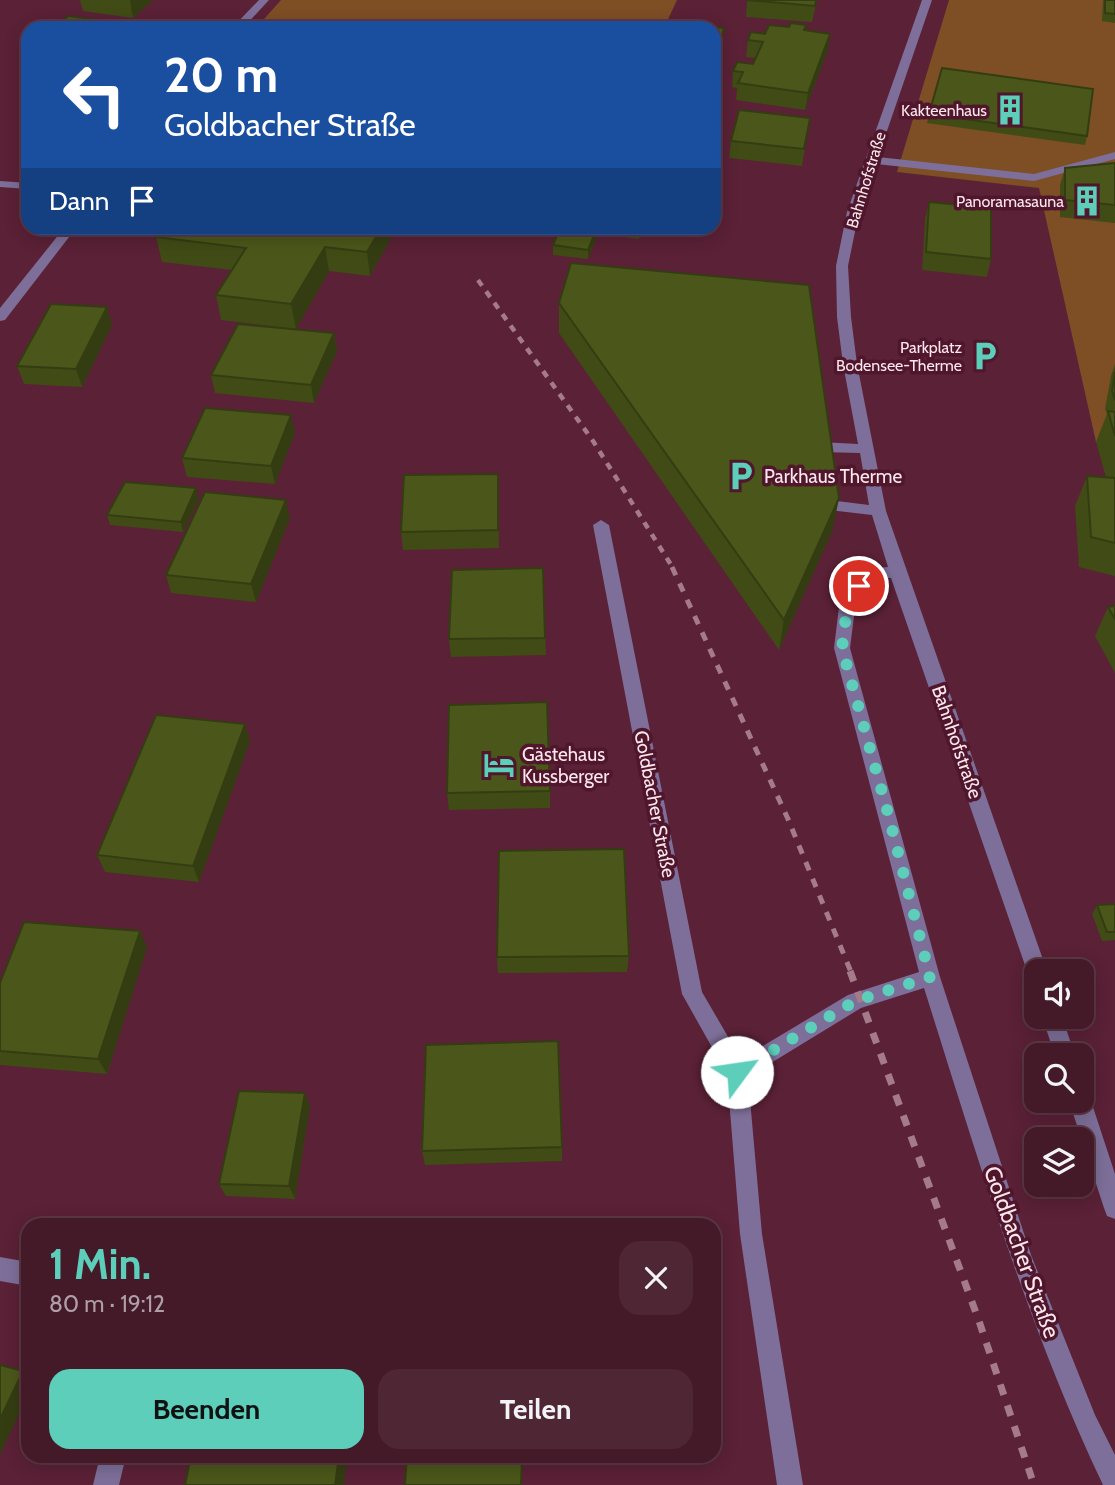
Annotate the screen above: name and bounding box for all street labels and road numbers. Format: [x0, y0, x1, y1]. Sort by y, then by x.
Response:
street label: Bahnhofstraße [842, 130, 890, 230]
street label: Bahnhofstraße [927, 682, 987, 802]
street label: Goldbacher Straße [629, 728, 681, 880]
street label: Goldbacher Straße [978, 1162, 1066, 1342]

